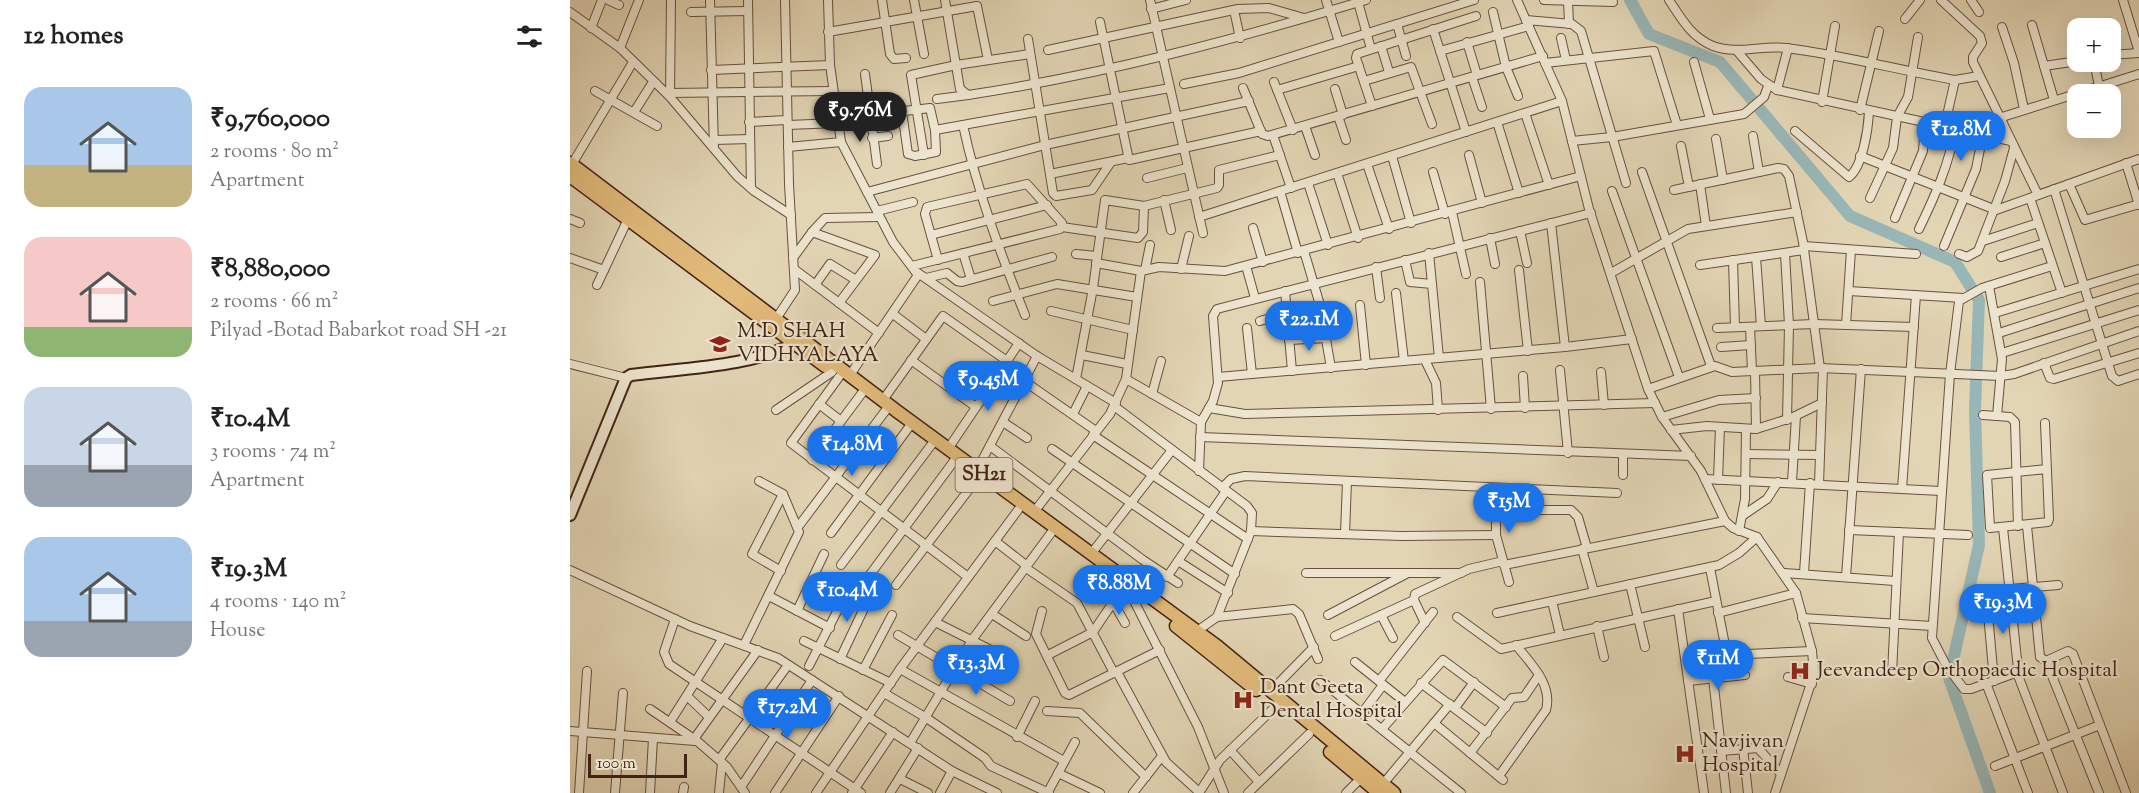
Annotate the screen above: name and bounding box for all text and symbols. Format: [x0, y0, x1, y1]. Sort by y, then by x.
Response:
text: 12 homes [24, 18, 123, 55]
map controls [2067, 18, 2121, 138]
button: + [2067, 18, 2121, 72]
icon: filters [513, 20, 546, 53]
button: − [2067, 84, 2121, 138]
pin: ₹9.76M [811, 92, 909, 143]
text: ₹9.76M [828, 97, 892, 126]
text: ₹9,760,000 [210, 101, 330, 138]
icon: home [72, 111, 144, 183]
pin: ₹12.8M [1912, 111, 2010, 162]
text: ₹12.8M [1931, 116, 1991, 145]
text: 2 rooms · 80 m² [210, 138, 339, 167]
text: Apartment [210, 167, 305, 196]
text: ₹8,880,000 [210, 251, 330, 288]
icon: home [72, 261, 144, 333]
text: 2 rooms · 66 m² [210, 288, 338, 317]
pin: ₹22.1M [1260, 301, 1358, 352]
text: ₹22.1M [1279, 306, 1339, 335]
text: Pilyad -Botad Babarkot road SH -21 [210, 317, 507, 346]
place label: M.D SHAH VIDHYALAYA [737, 317, 879, 371]
school or university icon: M.D SHAH VIDHYALAYA [708, 332, 732, 356]
pin: ₹9.45M [939, 361, 1037, 412]
text: ₹9.45M [957, 366, 1019, 395]
text: ₹10.4M [210, 401, 290, 438]
icon: home [72, 411, 144, 483]
pin: ₹14.8M [803, 426, 901, 477]
text: ₹14.8M [821, 431, 883, 460]
text: 3 rooms · 74 m² [210, 438, 336, 467]
road number: SH21 [956, 458, 1012, 492]
text: Apartment [210, 467, 305, 496]
pin: ₹15M [1473, 483, 1545, 534]
text: ₹15M [1487, 488, 1531, 517]
text: ₹19.3M [210, 551, 287, 588]
icon: home [72, 561, 144, 633]
pin: ₹8.88M [1070, 565, 1168, 616]
text: ₹8.88M [1087, 570, 1151, 599]
pin: ₹10.4M [798, 572, 896, 623]
text: ₹10.4M [816, 577, 878, 606]
pin: ₹19.3M [1954, 584, 2052, 635]
text: 4 rooms · 140 m² [210, 588, 347, 617]
text: ₹19.3M [1973, 589, 2033, 618]
text: House [210, 617, 265, 646]
pin: ₹11M [1682, 640, 1754, 691]
pin: ₹13.3M [927, 645, 1025, 696]
text: ₹11M [1696, 645, 1740, 674]
text: ₹13.3M [947, 650, 1005, 679]
place label: Jeevandeep Orthopaedic Hospital [1816, 656, 2118, 686]
hospital icon: Jeevandeep Orthopaedic Hospital [1788, 659, 1812, 683]
place label: Dant Geeta Dental Hospital [1260, 673, 1403, 727]
hospital icon: Dant Geeta Dental Hospital [1231, 688, 1255, 712]
pin: ₹17.2M [738, 689, 836, 740]
text: ₹17.2M [757, 694, 817, 723]
place label: Navjivan Hospital [1702, 727, 1784, 781]
hospital icon: Navjivan Hospital [1673, 742, 1697, 766]
scale bar [588, 751, 687, 778]
text: 100 m [597, 753, 636, 776]

